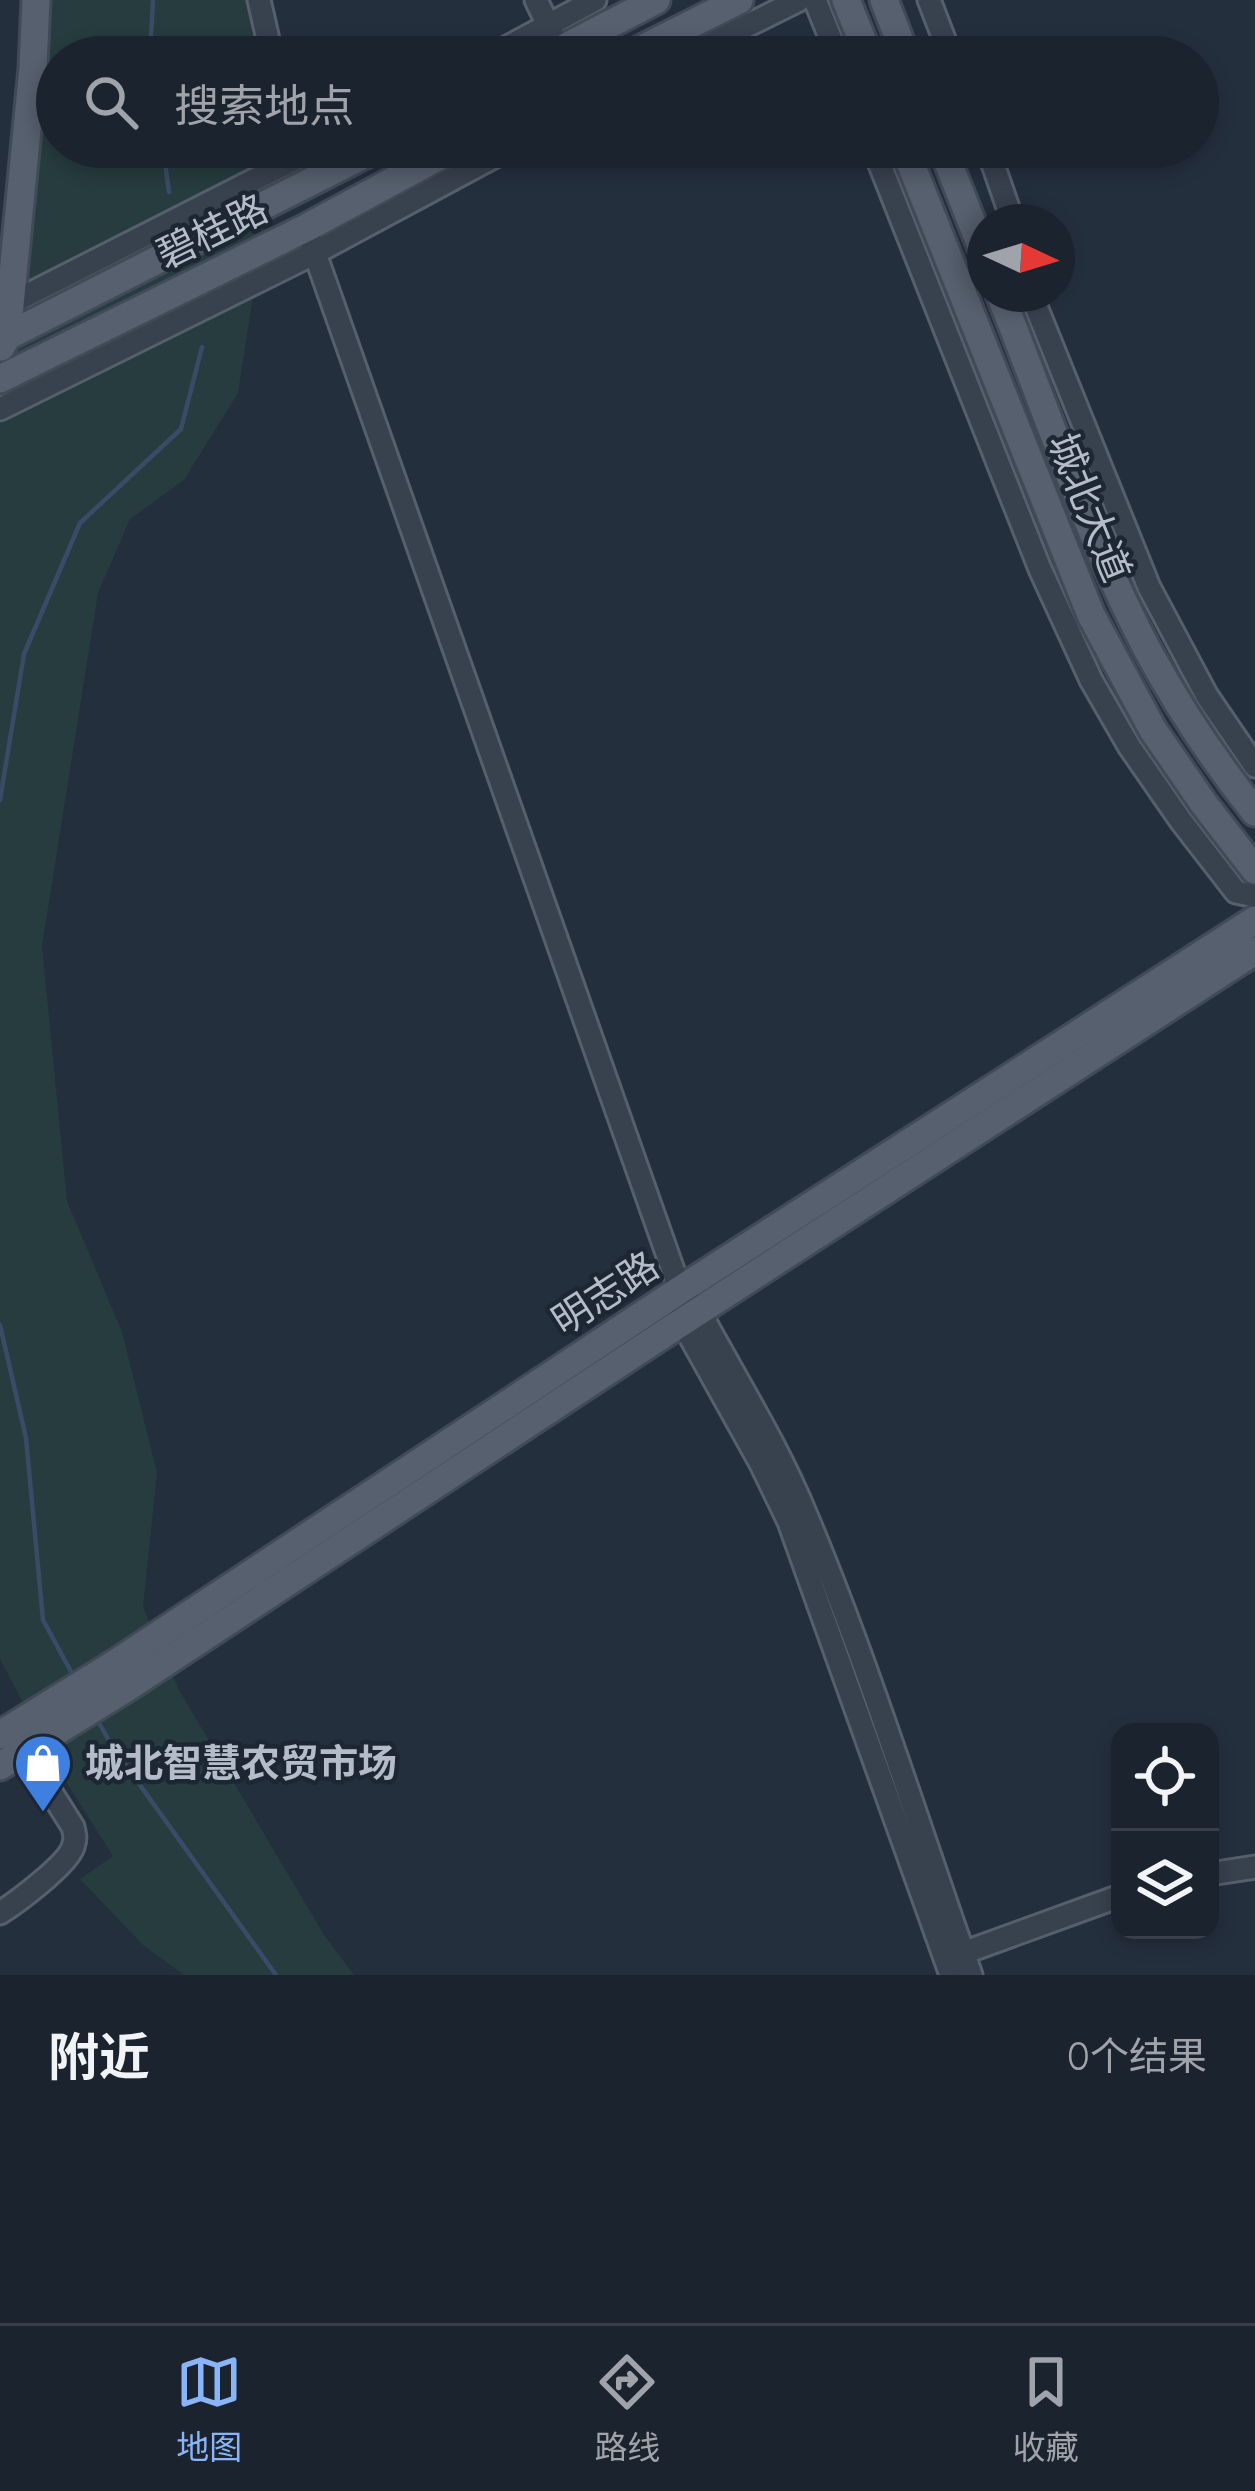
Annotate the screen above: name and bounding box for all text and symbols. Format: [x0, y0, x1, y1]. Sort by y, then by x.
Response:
search box [36, 36, 1219, 168]
icon: search [78, 69, 144, 135]
text: 搜索地点 [174, 77, 354, 133]
street label: 碧桂路 [148, 183, 275, 278]
north arrow [967, 204, 1075, 312]
street label: 城北大道 [1039, 425, 1142, 588]
street label: 明志路 [542, 1240, 667, 1345]
map controls [1111, 1723, 1219, 1939]
button: locate [1111, 1723, 1219, 1831]
shop icon: 城北智慧农贸市场 [12, 1732, 74, 1814]
place label: 城北智慧农贸市场 [85, 1738, 397, 1787]
button: layers [1111, 1831, 1219, 1939]
text: 附近 [48, 2024, 150, 2088]
text: 0个结果 [1067, 2031, 1207, 2080]
tab: 地图 [176, 2349, 242, 2469]
tab: 路线 [594, 2349, 660, 2469]
tab: 收藏 [1013, 2349, 1079, 2469]

